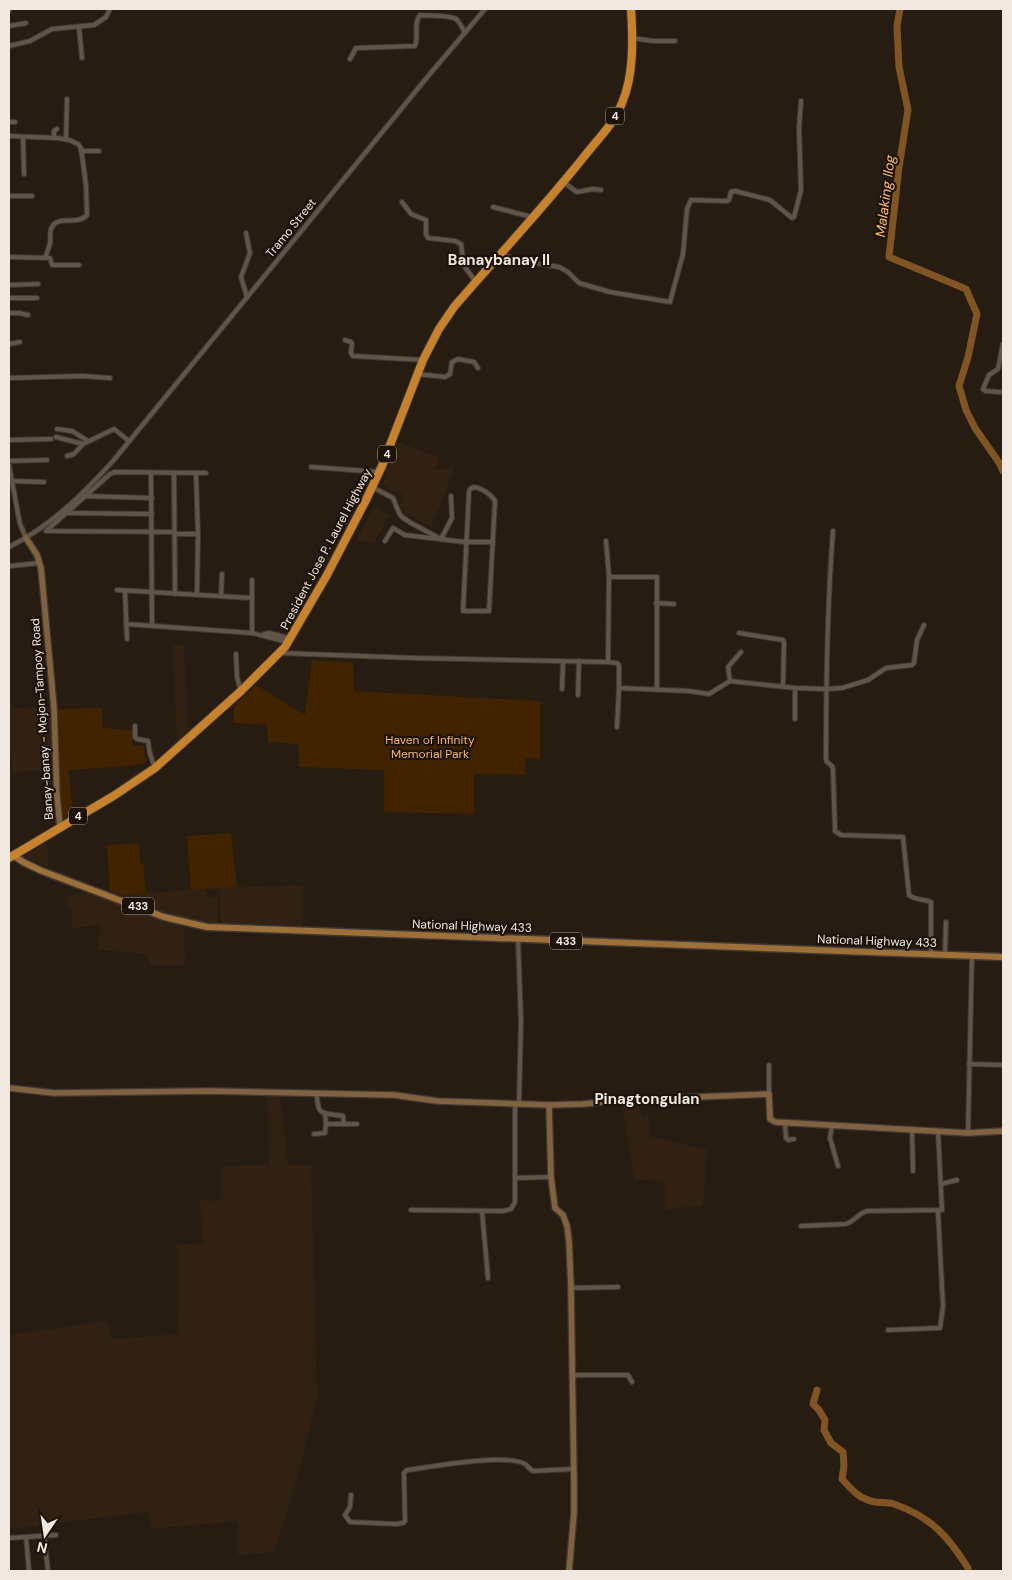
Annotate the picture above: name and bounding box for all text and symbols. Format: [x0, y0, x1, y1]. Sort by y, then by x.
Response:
road number: 4 [606, 108, 624, 124]
water label: Malaking Ilog [871, 153, 899, 238]
street label: Tramo Street [262, 195, 320, 261]
district label: Banaybanay II [448, 250, 550, 270]
road number: 4 [378, 446, 396, 462]
street label: President Jose P. Laurel Highway [277, 465, 375, 632]
street label: Banay-banay - Mojon-Tampoy Road [27, 618, 57, 820]
park label: Haven of Infinity Memorial Park [385, 732, 475, 762]
road number: 4 [69, 808, 87, 824]
road number: 433 [122, 898, 154, 914]
street label: National Highway 433 [412, 916, 532, 936]
street label: National Highway 433 [817, 931, 937, 951]
road number: 433 [550, 932, 582, 949]
district label: Pinagtongulan [594, 1089, 700, 1109]
north arrow [20, 1510, 70, 1560]
text: N [35, 1538, 49, 1558]

